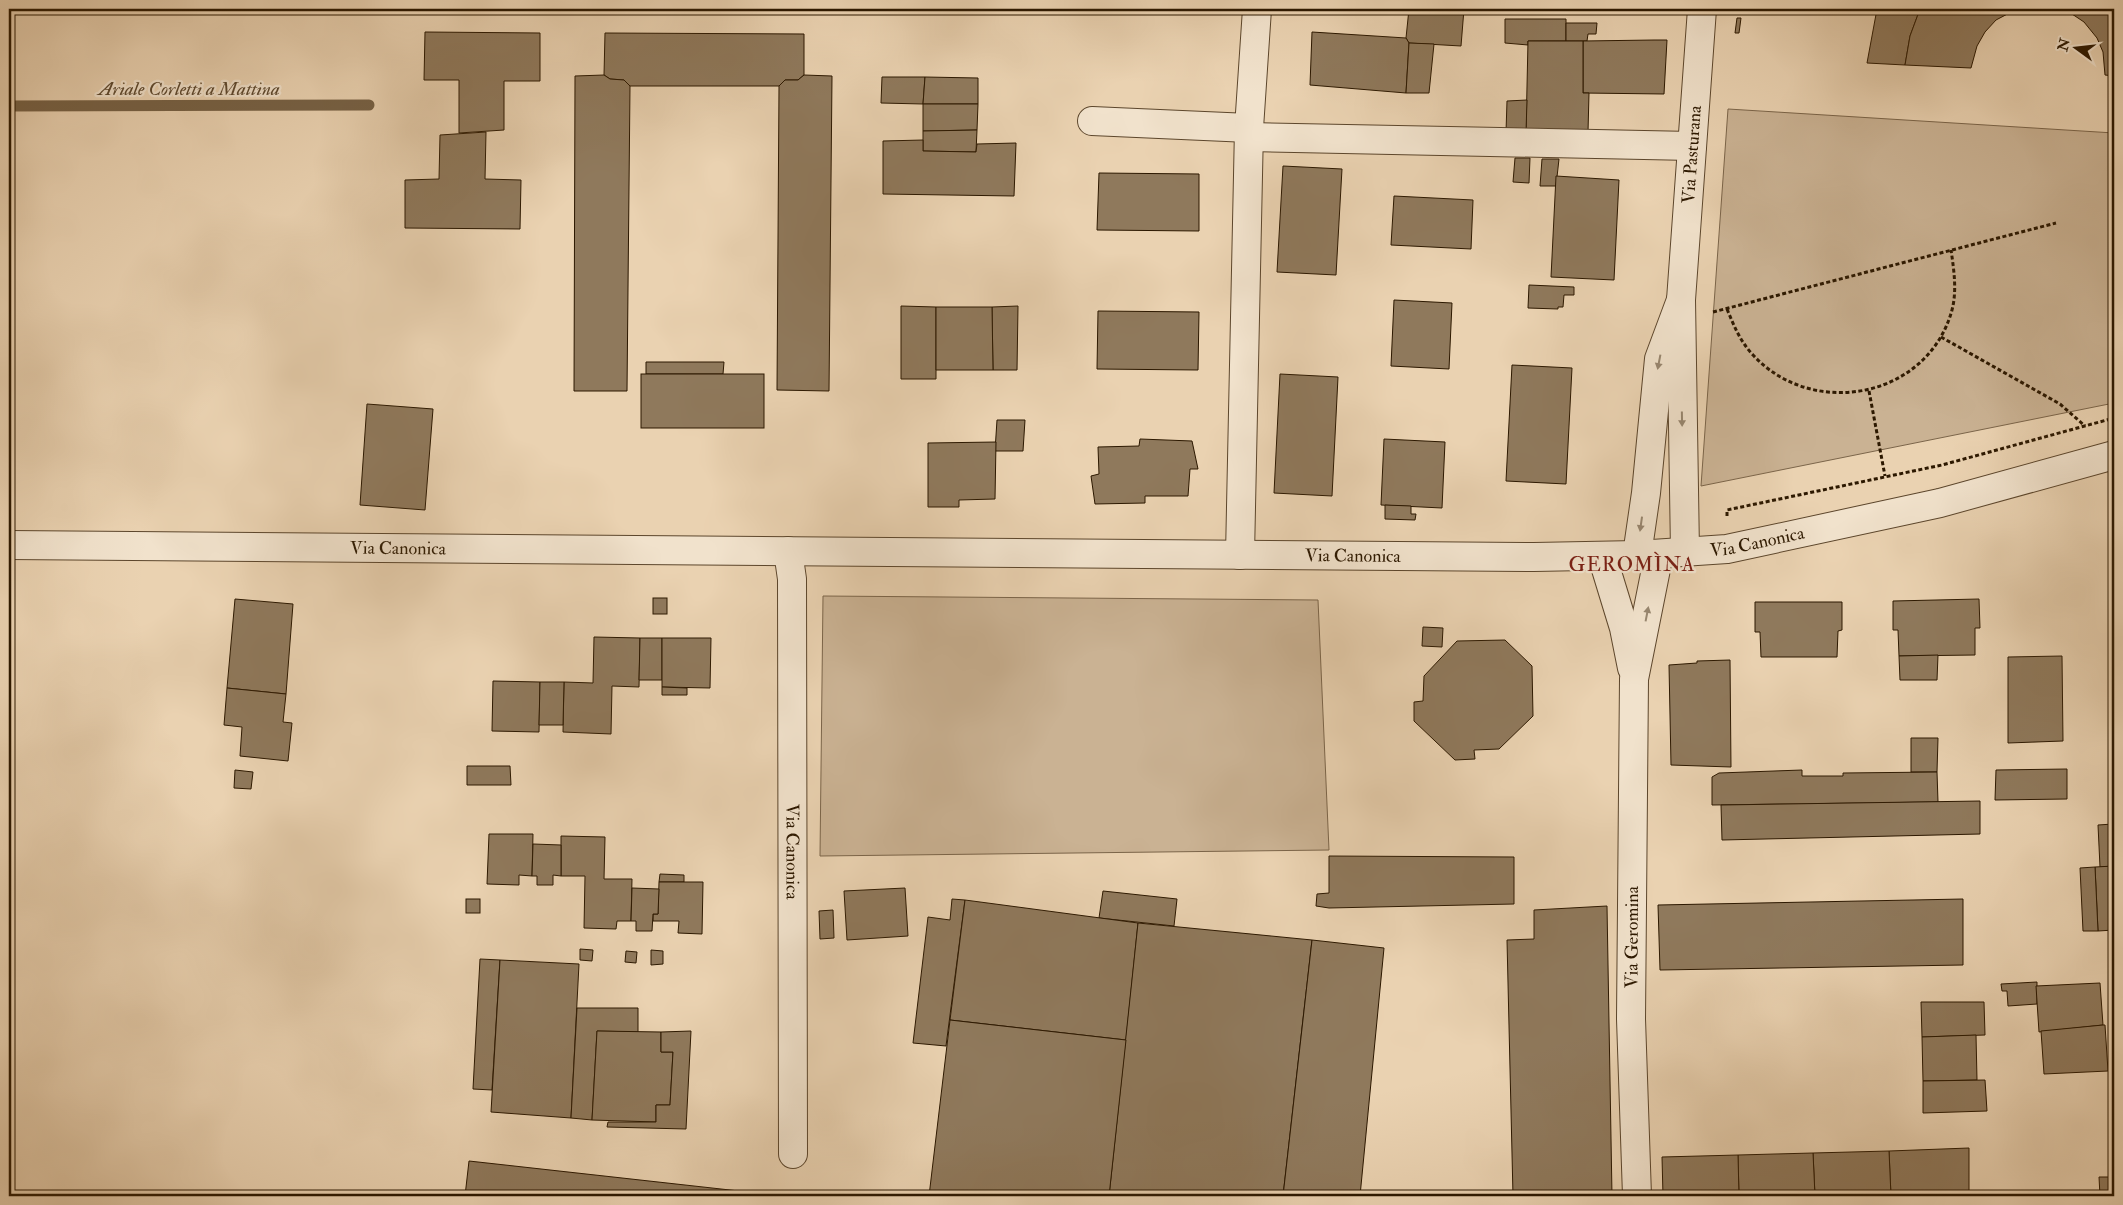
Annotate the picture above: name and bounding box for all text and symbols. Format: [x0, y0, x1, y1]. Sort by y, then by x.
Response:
north arrow [2050, 22, 2100, 72]
text: N [2054, 36, 2074, 54]
water label: Ariale Corletti a Mattina [96, 77, 280, 101]
street label: Via Pasturana [1677, 104, 1707, 204]
one-way arrow [1655, 355, 1663, 371]
one-way arrow [1679, 411, 1687, 427]
one-way arrow [1637, 516, 1645, 532]
street label: Via Canonica [1709, 522, 1807, 562]
street label: Via Canonica [350, 537, 447, 560]
street label: Via Canonica [1305, 544, 1402, 568]
district label: GEROMÌNA [1569, 551, 1695, 577]
one-way arrow [1643, 607, 1651, 622]
street label: Via Canonica [780, 804, 804, 900]
street label: Via Geromina [1620, 885, 1644, 988]

